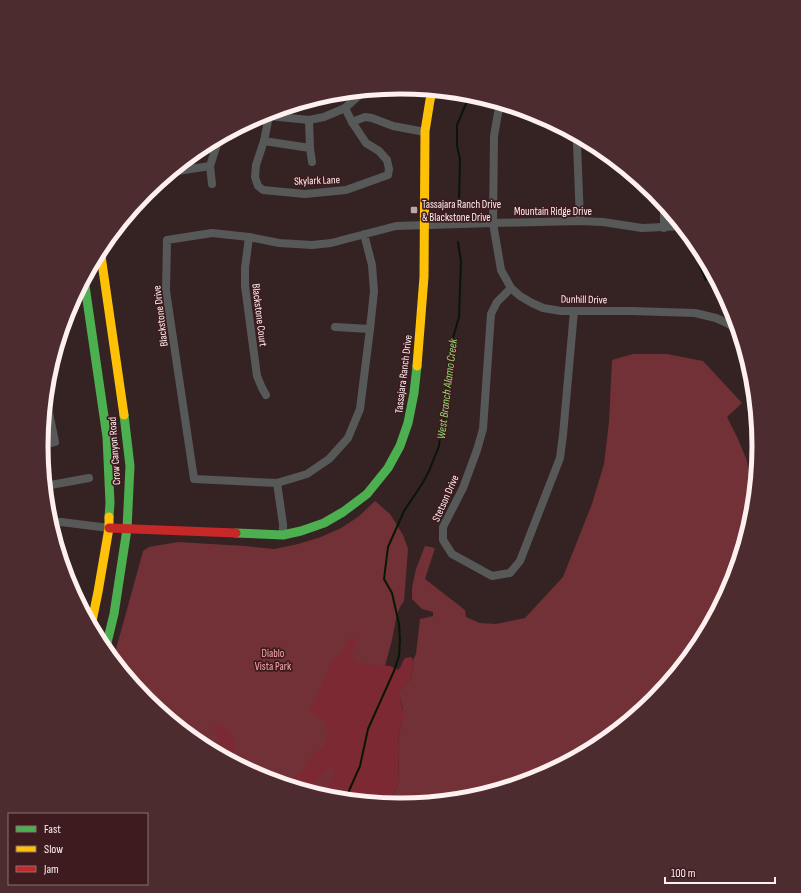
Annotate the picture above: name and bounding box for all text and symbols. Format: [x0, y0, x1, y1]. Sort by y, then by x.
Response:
street label: Skylark Lane [294, 173, 340, 188]
place label: Tassajara Ranch Drive & Blackstone Drive [422, 198, 501, 224]
marker: Tassajara Ranch Drive & Blackstone Drive [409, 205, 419, 215]
street label: Mountain Ridge Drive [514, 205, 592, 218]
street label: Blackstone Court [249, 283, 270, 348]
street label: Blackstone Drive [150, 285, 171, 347]
street label: Dunhill Drive [561, 293, 607, 306]
street label: Tassajara Ranch Drive [392, 334, 415, 414]
water label: West Branch Alamo Creek [434, 338, 461, 440]
street label: Crow Canyon Road [106, 416, 123, 485]
street label: Stetson Drive [429, 473, 462, 524]
park label: Diablo Vista Park [255, 647, 292, 673]
legend [8, 813, 148, 885]
text: Fast [44, 822, 61, 837]
text: Slow [44, 842, 63, 857]
scale bar [665, 859, 775, 885]
text: Jam [43, 862, 59, 877]
text: 100 m [671, 866, 696, 881]

